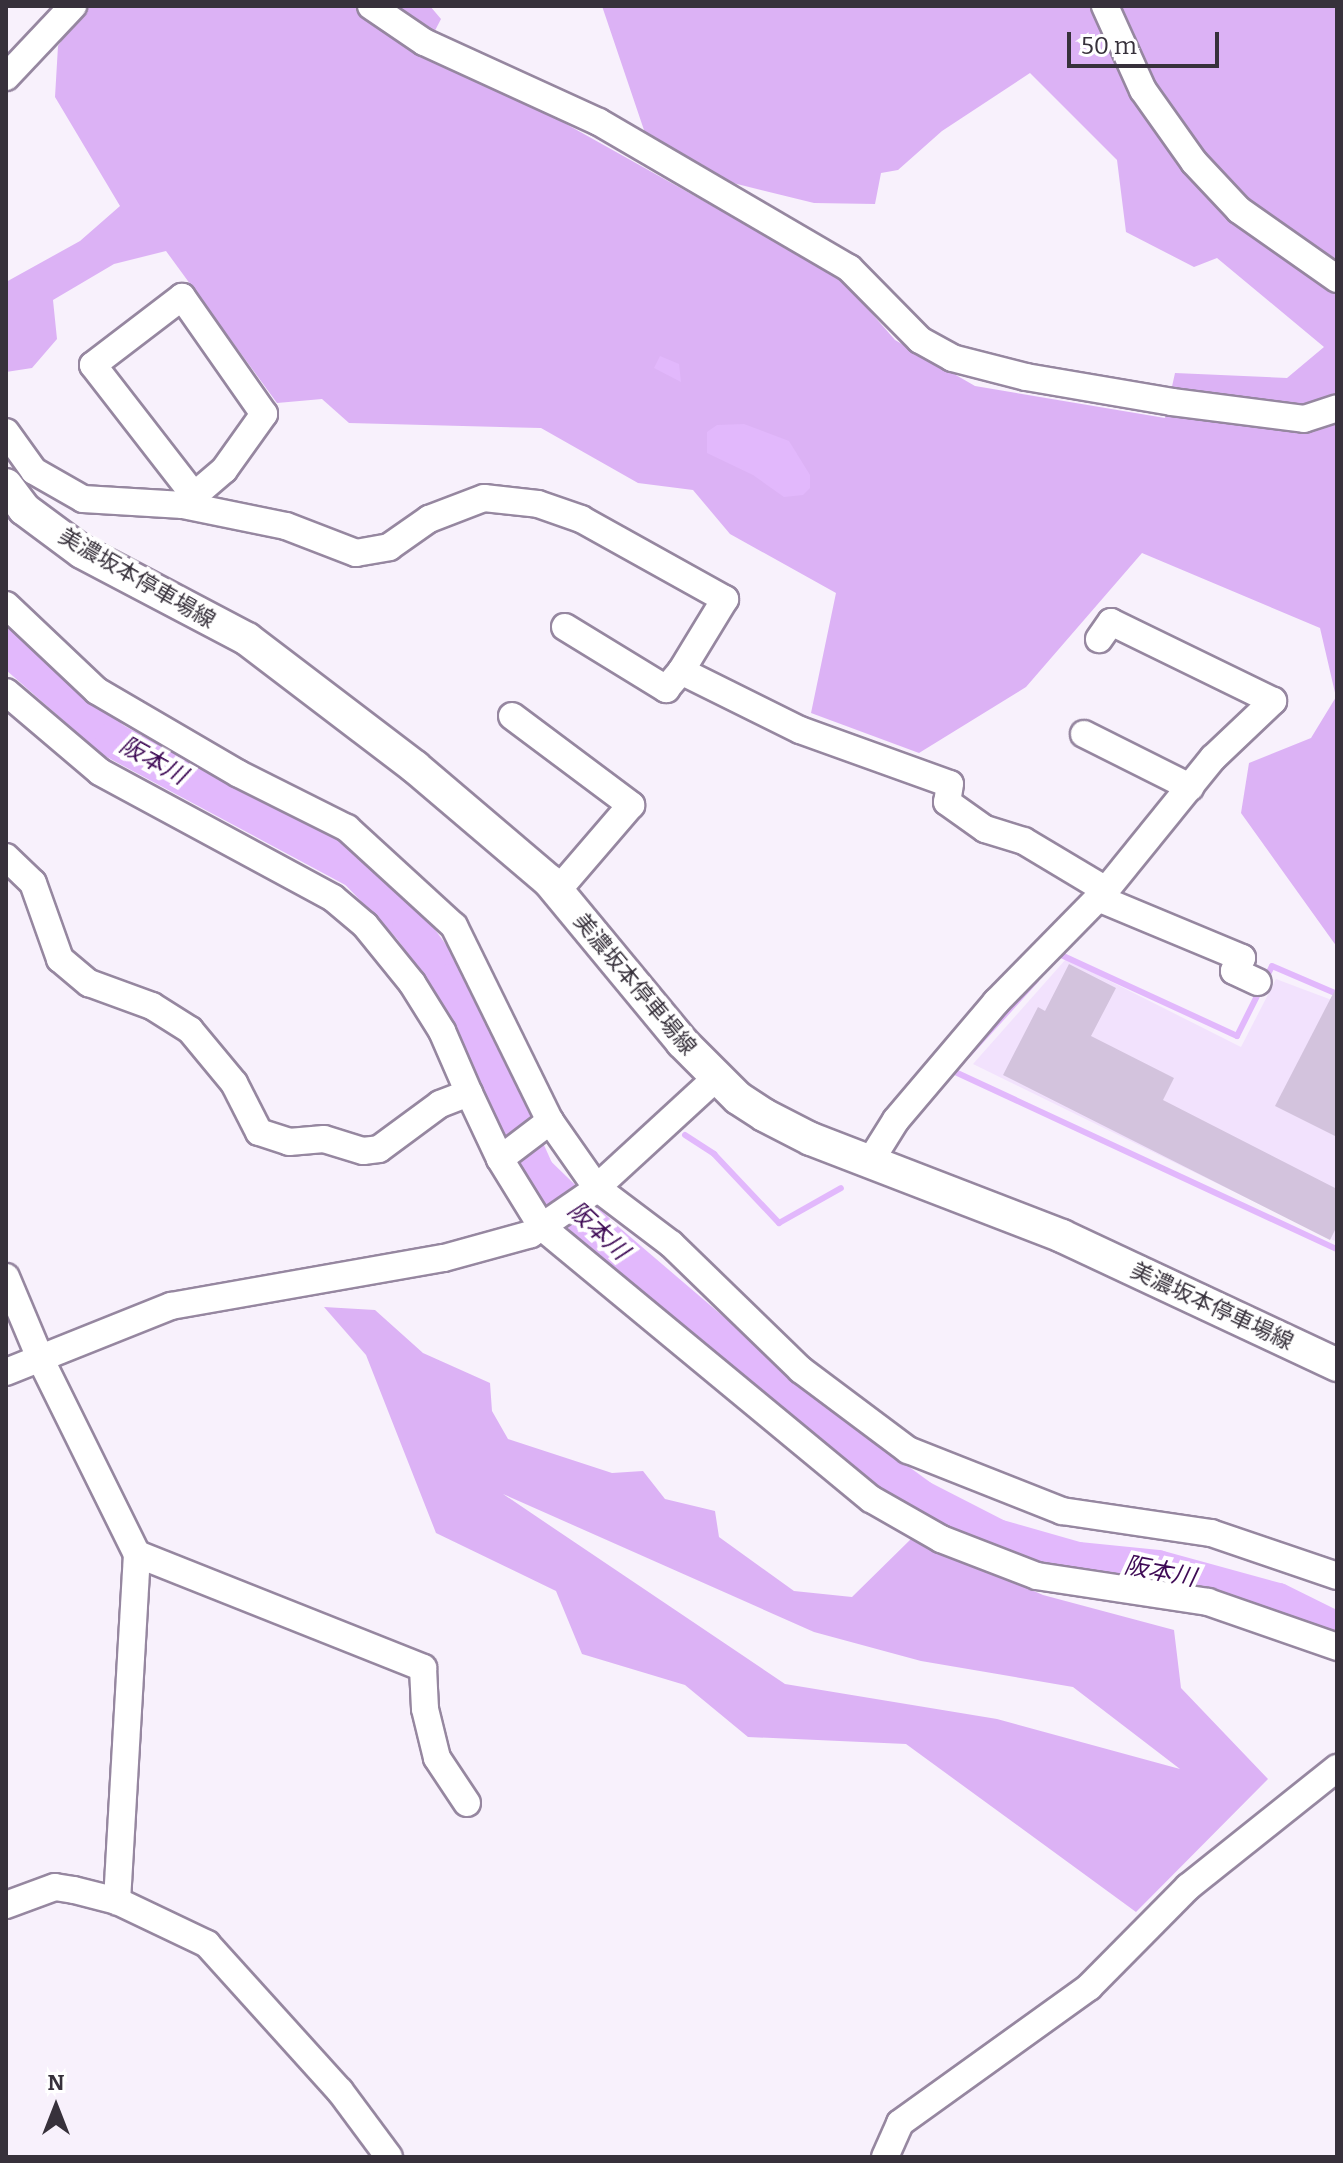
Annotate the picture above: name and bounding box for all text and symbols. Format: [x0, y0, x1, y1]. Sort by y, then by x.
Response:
scale bar [1071, 16, 1223, 66]
text: 50 m [1081, 32, 1137, 60]
street label: 美濃坂本停車場線 [54, 523, 220, 633]
water label: 阪本川 [115, 731, 191, 791]
street label: 美濃坂本停車場線 [568, 908, 702, 1060]
water label: 阪本川 [562, 1196, 634, 1266]
street label: 美濃坂本停車場線 [1127, 1257, 1297, 1355]
water label: 阪本川 [1122, 1551, 1198, 1593]
north arrow [16, 2067, 96, 2147]
text: N [48, 2069, 64, 2096]

